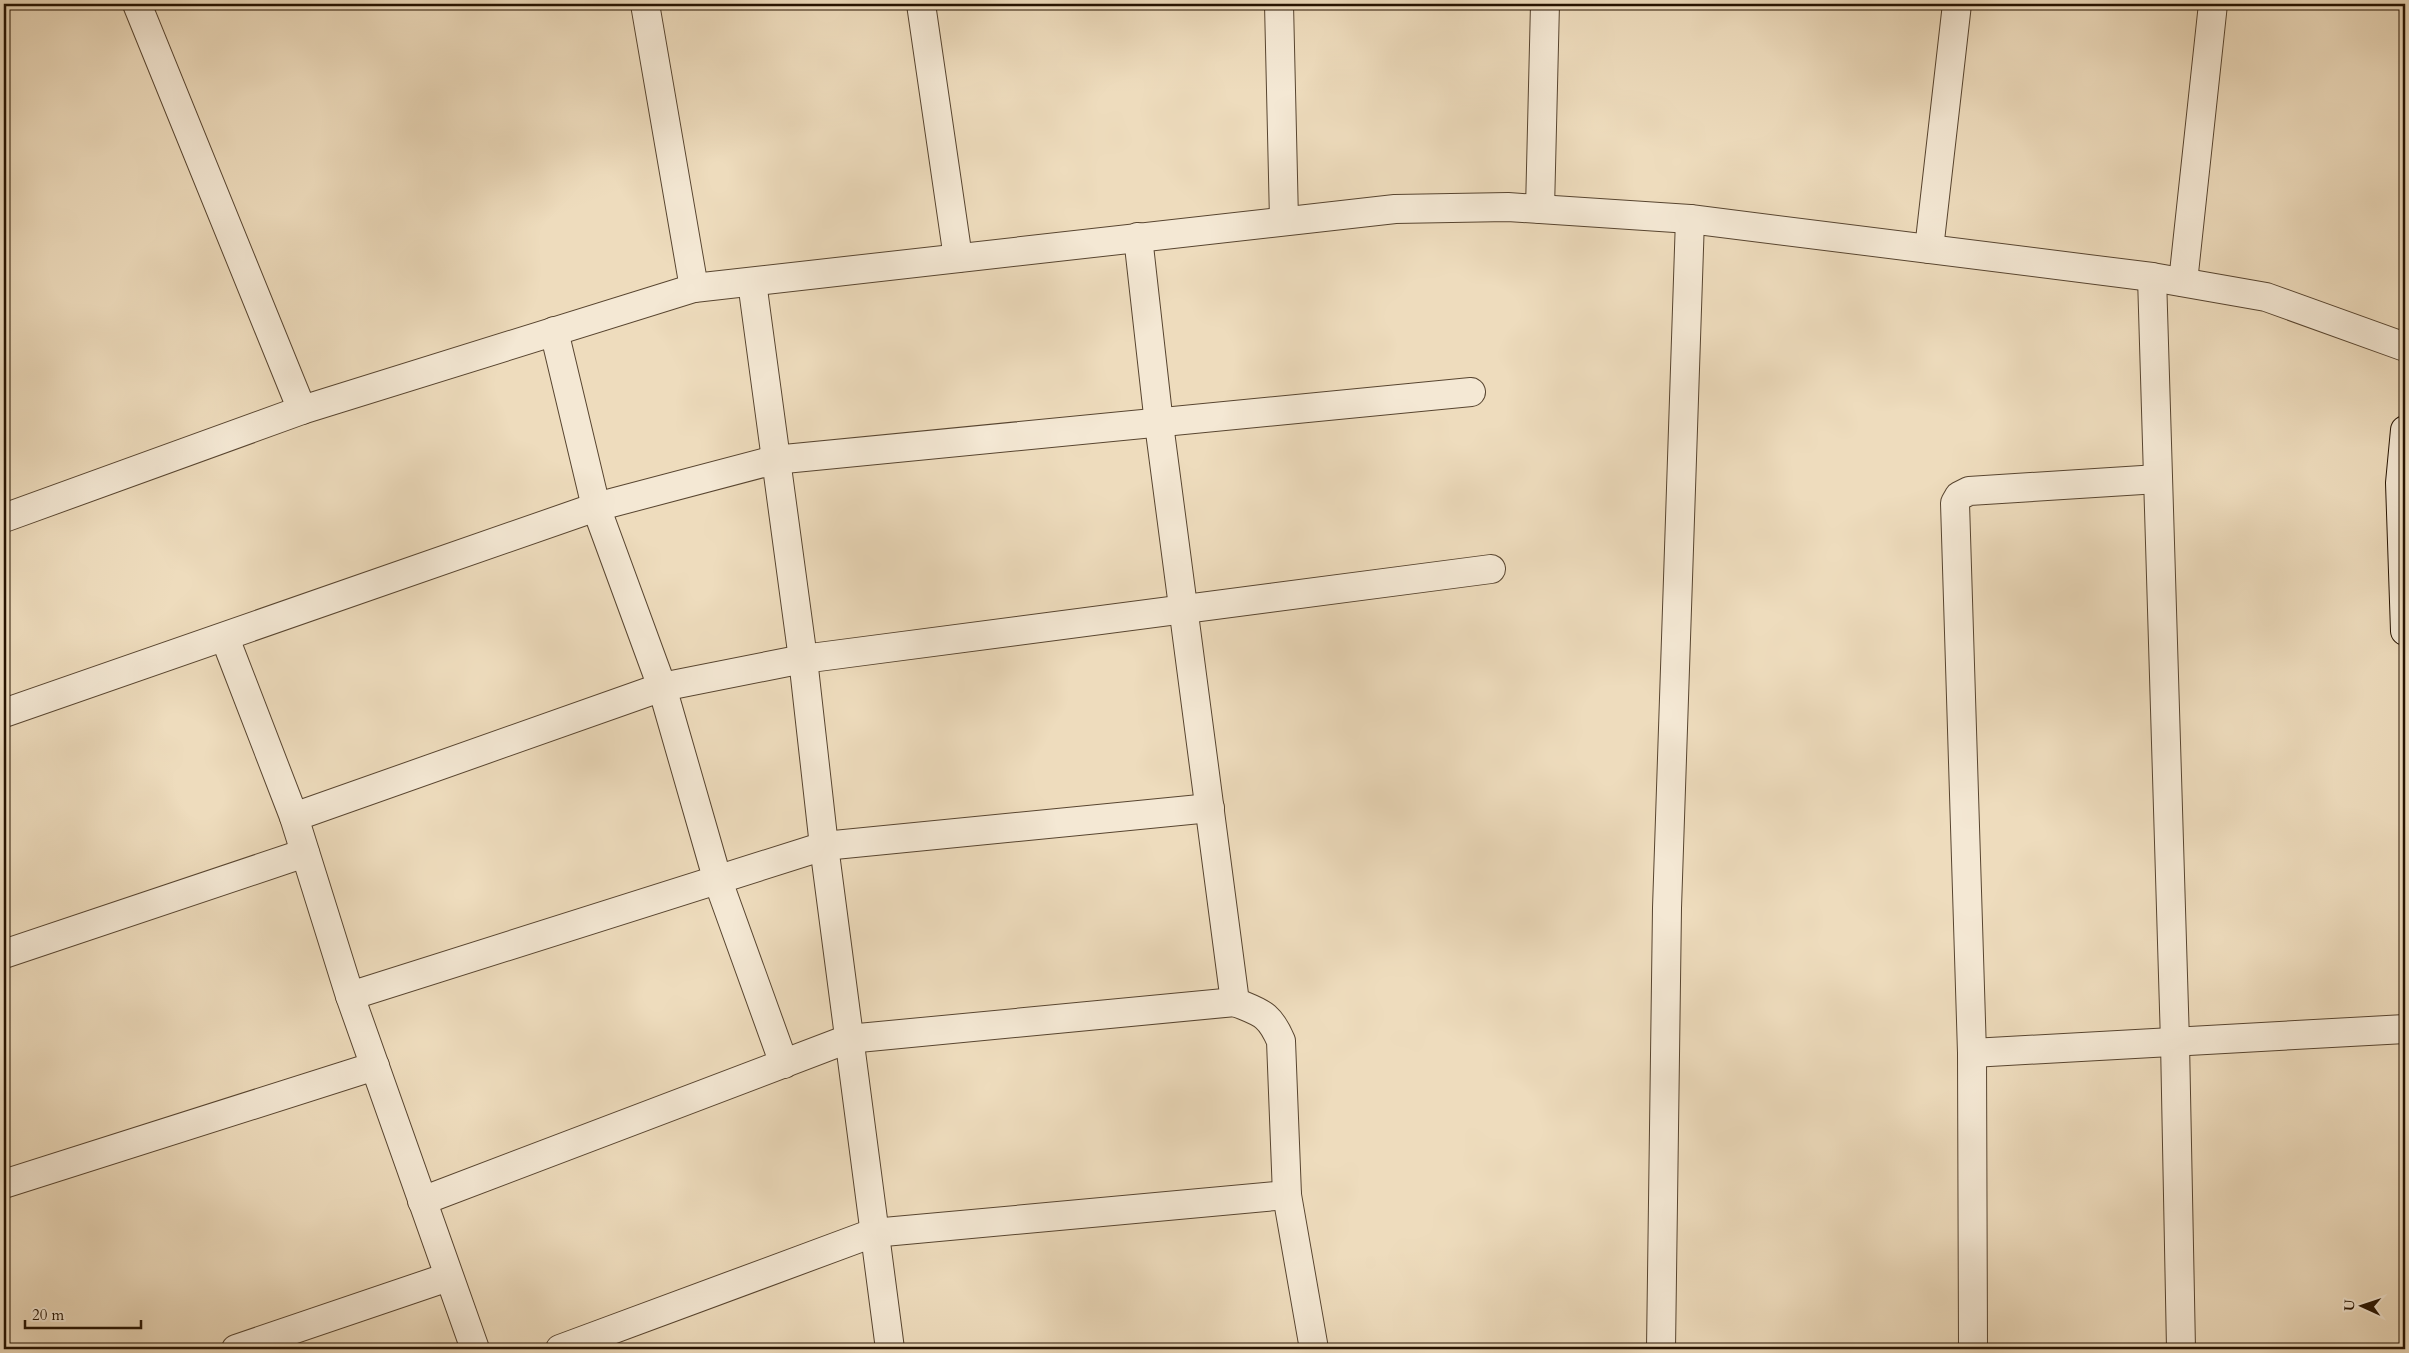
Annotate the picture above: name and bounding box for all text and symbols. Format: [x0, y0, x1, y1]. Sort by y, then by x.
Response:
north arrow [2336, 1280, 2386, 1330]
scale bar [25, 1298, 141, 1330]
text: U [2340, 1299, 2359, 1312]
text: 20 m [32, 1305, 64, 1325]

